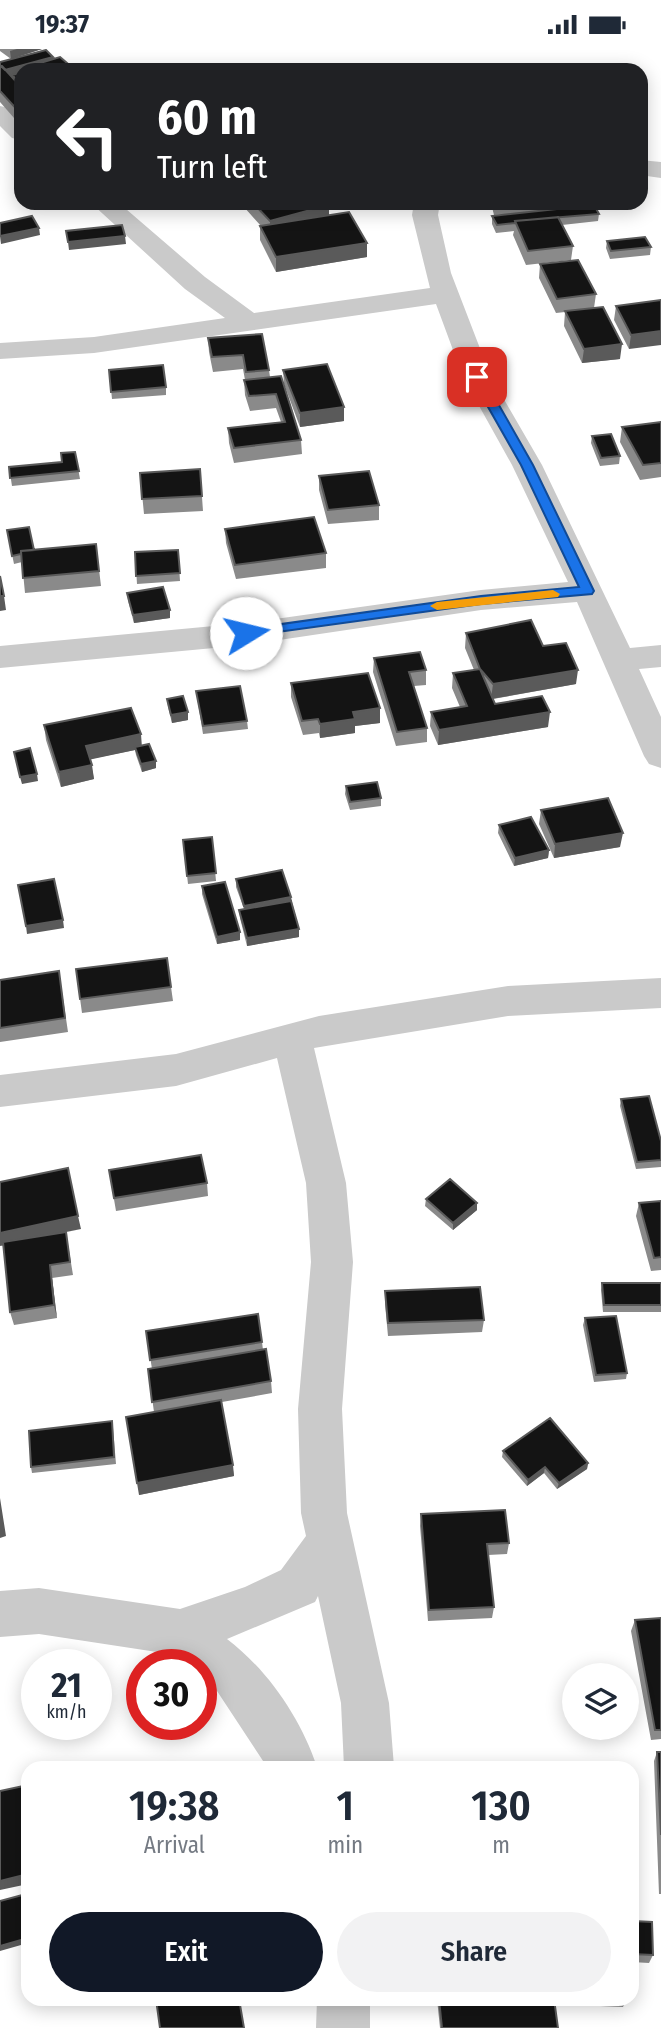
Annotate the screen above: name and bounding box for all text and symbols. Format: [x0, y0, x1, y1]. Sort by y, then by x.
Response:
text: 19:37 [35, 9, 89, 40]
text: 60 m [157, 88, 257, 147]
icon: left [42, 91, 133, 182]
text: Turn left [157, 148, 267, 186]
pin [447, 347, 507, 407]
icon: arrive [458, 358, 496, 396]
position arrow [209, 596, 283, 670]
speed limit sign: 30 [126, 1649, 217, 1740]
map controls [562, 1663, 639, 1740]
button: layers [562, 1663, 639, 1740]
text: 21 [51, 1664, 82, 1706]
text: km/h [46, 1701, 87, 1723]
text: 19:38 [129, 1781, 220, 1831]
text: 1 [337, 1781, 354, 1831]
text: 130 [471, 1781, 531, 1831]
text: Arrival [144, 1831, 205, 1859]
text: min [328, 1831, 363, 1859]
text: m [492, 1831, 510, 1859]
button: Exit [49, 1912, 323, 1992]
button: Share [337, 1912, 611, 1992]

